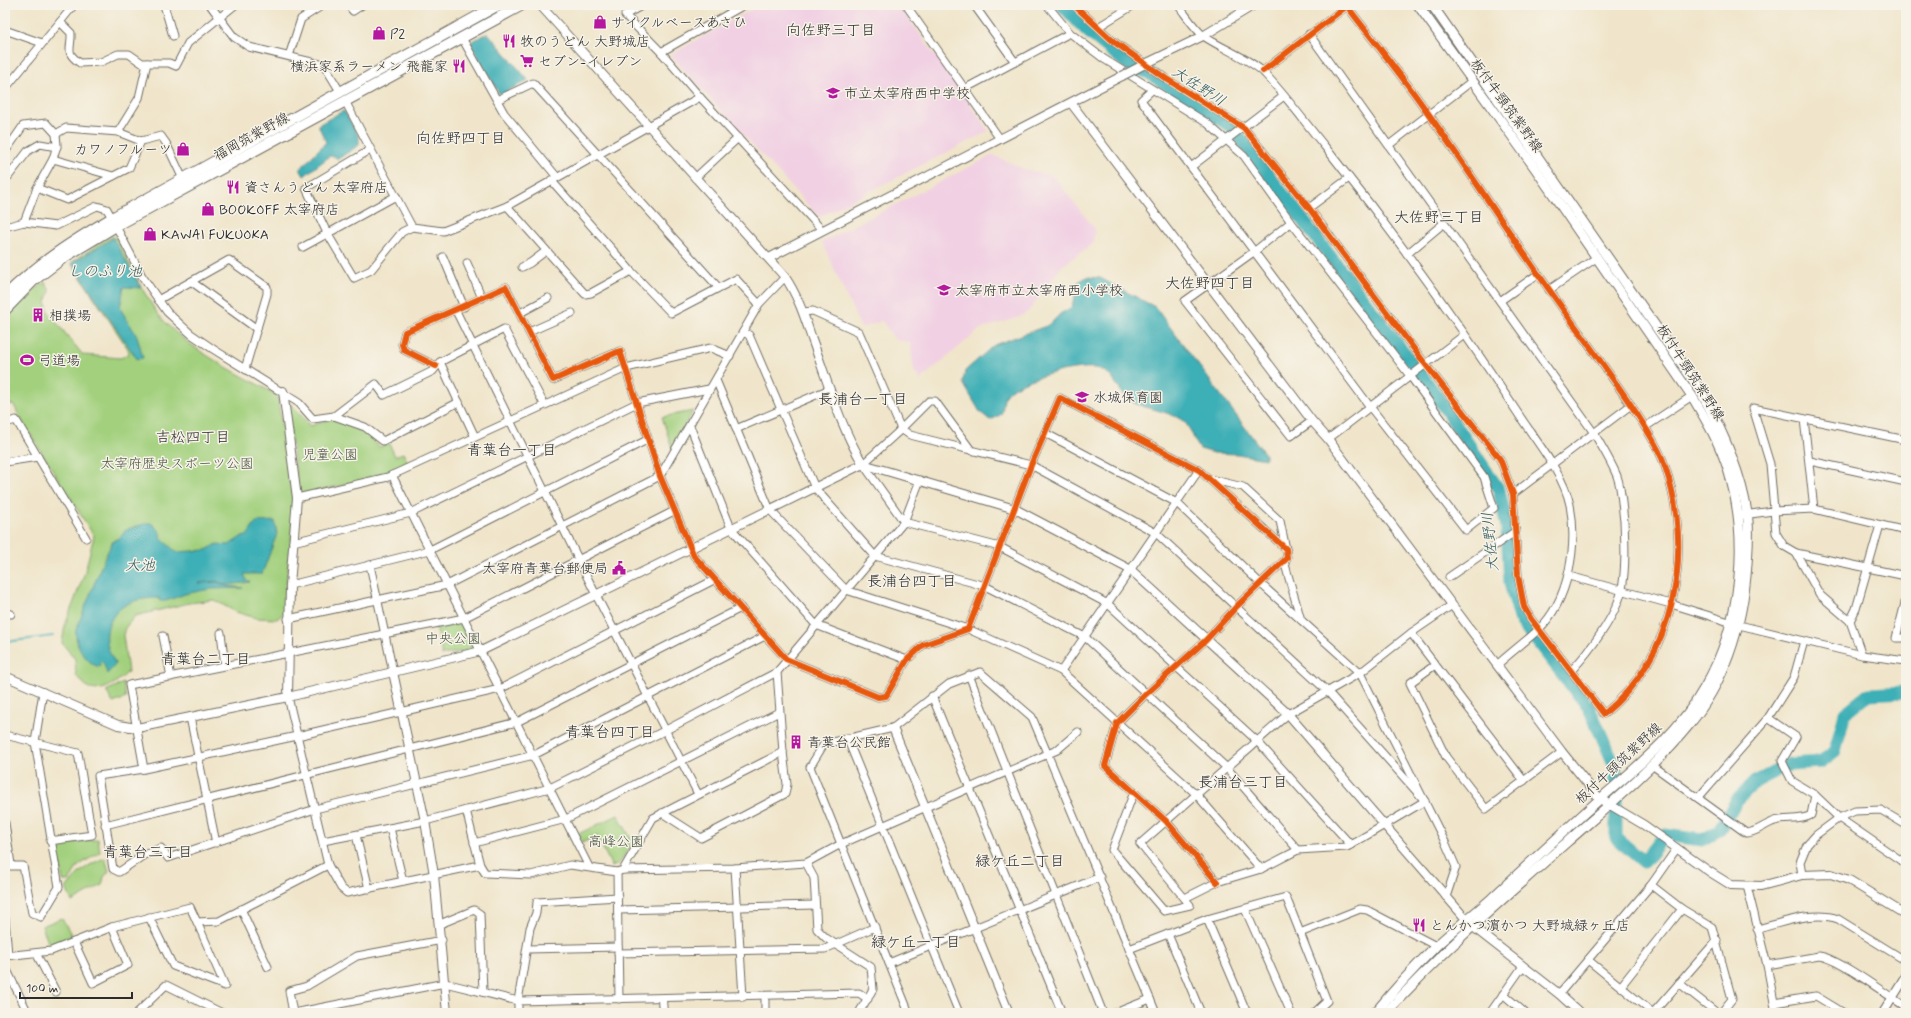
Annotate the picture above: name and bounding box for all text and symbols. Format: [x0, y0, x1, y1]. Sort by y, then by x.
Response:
shop icon: サイクルベースあさひ [592, 14, 608, 30]
place label: サイクルベースあさひ [611, 14, 747, 32]
district label: 向佐野三丁目 [786, 21, 876, 41]
shop icon: P2 [371, 25, 387, 41]
place label: P2 [390, 25, 405, 43]
restaurant icon: 牧のうどん 大野城店 [501, 33, 517, 49]
place label: 牧のうどん 大野城店 [520, 33, 650, 51]
supermarket icon: セブン-イレブン [519, 53, 535, 69]
place label: セブン-イレブン [538, 53, 642, 71]
street label: 板付牛頸筑紫野線 [1466, 55, 1546, 156]
place label: 横浜家系ラーメン 飛龍家 [290, 58, 448, 76]
restaurant icon: 横浜家系ラーメン 飛龍家 [451, 58, 467, 74]
water label: 大佐野川 [1168, 62, 1229, 112]
school or university icon: 市立太宰府西中学校 [825, 85, 841, 101]
place label: 市立太宰府西中学校 [844, 85, 970, 103]
street label: 福岡筑紫野線 [210, 109, 293, 165]
district label: 向佐野四丁目 [416, 129, 506, 149]
place label: カワノフルーツ [74, 141, 172, 159]
shop icon: カワノフルーツ [175, 141, 191, 157]
restaurant icon: 資さんうどん 太宰府店 [225, 179, 241, 195]
place label: 資さんうどん 太宰府店 [244, 179, 388, 197]
shop icon: BOOKOFF 太宰府店 [200, 201, 216, 217]
place label: BOOKOFF 太宰府店 [219, 201, 339, 219]
district label: 大佐野三丁目 [1394, 208, 1484, 228]
shop icon: KAWAI FUKUOKA [142, 226, 158, 242]
place label: KAWAI FUKUOKA [161, 226, 269, 244]
water label: しのふり池 [68, 262, 143, 282]
district label: 大佐野四丁目 [1165, 274, 1255, 294]
school or university icon: 太宰府市立太宰府西小学校 [936, 282, 952, 298]
place label: 太宰府市立太宰府西小学校 [955, 282, 1123, 300]
building icon: 相撲場 [30, 307, 46, 323]
place label: 相撲場 [49, 307, 91, 325]
street label: 板付牛頸筑紫野線 [1652, 321, 1728, 424]
sports icon: 弓道場 [19, 352, 35, 368]
place label: 弓道場 [38, 352, 80, 370]
school or university icon: 水城保育園 [1074, 389, 1090, 405]
place label: 水城保育園 [1093, 389, 1163, 407]
district label: 長浦台一丁目 [818, 390, 908, 410]
district label: 吉松四丁目 [155, 428, 231, 448]
district label: 青葉台一丁目 [467, 441, 557, 461]
park label: 児童公園 [302, 446, 358, 464]
park label: 太宰府歴史スポーツ公園 [100, 455, 254, 473]
water label: 大佐野川 [1478, 511, 1504, 573]
water label: 大池 [125, 556, 156, 576]
place label: 太宰府青葉台郵便局 [482, 560, 608, 578]
public building icon: 太宰府青葉台郵便局 [611, 560, 627, 576]
district label: 長浦台四丁目 [867, 572, 957, 592]
park label: 中央公園 [425, 630, 481, 648]
district label: 青葉台二丁目 [161, 650, 251, 670]
street label: 板付牛頸筑紫野線 [1572, 719, 1666, 809]
district label: 青葉台四丁目 [565, 723, 655, 743]
building icon: 青葉台公民館 [788, 734, 804, 750]
place label: 青葉台公民館 [807, 734, 891, 752]
district label: 長浦台三丁目 [1198, 773, 1288, 793]
park label: 高峰公園 [588, 833, 644, 851]
district label: 青葉台三丁目 [103, 843, 193, 863]
district label: 緑ケ丘二丁目 [975, 852, 1065, 872]
restaurant icon: とんかつ濵かつ 大野城緑ヶ丘店 [1411, 917, 1427, 933]
place label: とんかつ濵かつ 大野城緑ヶ丘店 [1430, 917, 1630, 935]
district label: 緑ケ丘一丁目 [871, 933, 961, 953]
scale bar [20, 974, 132, 1000]
text: 100 m [26, 981, 58, 997]

